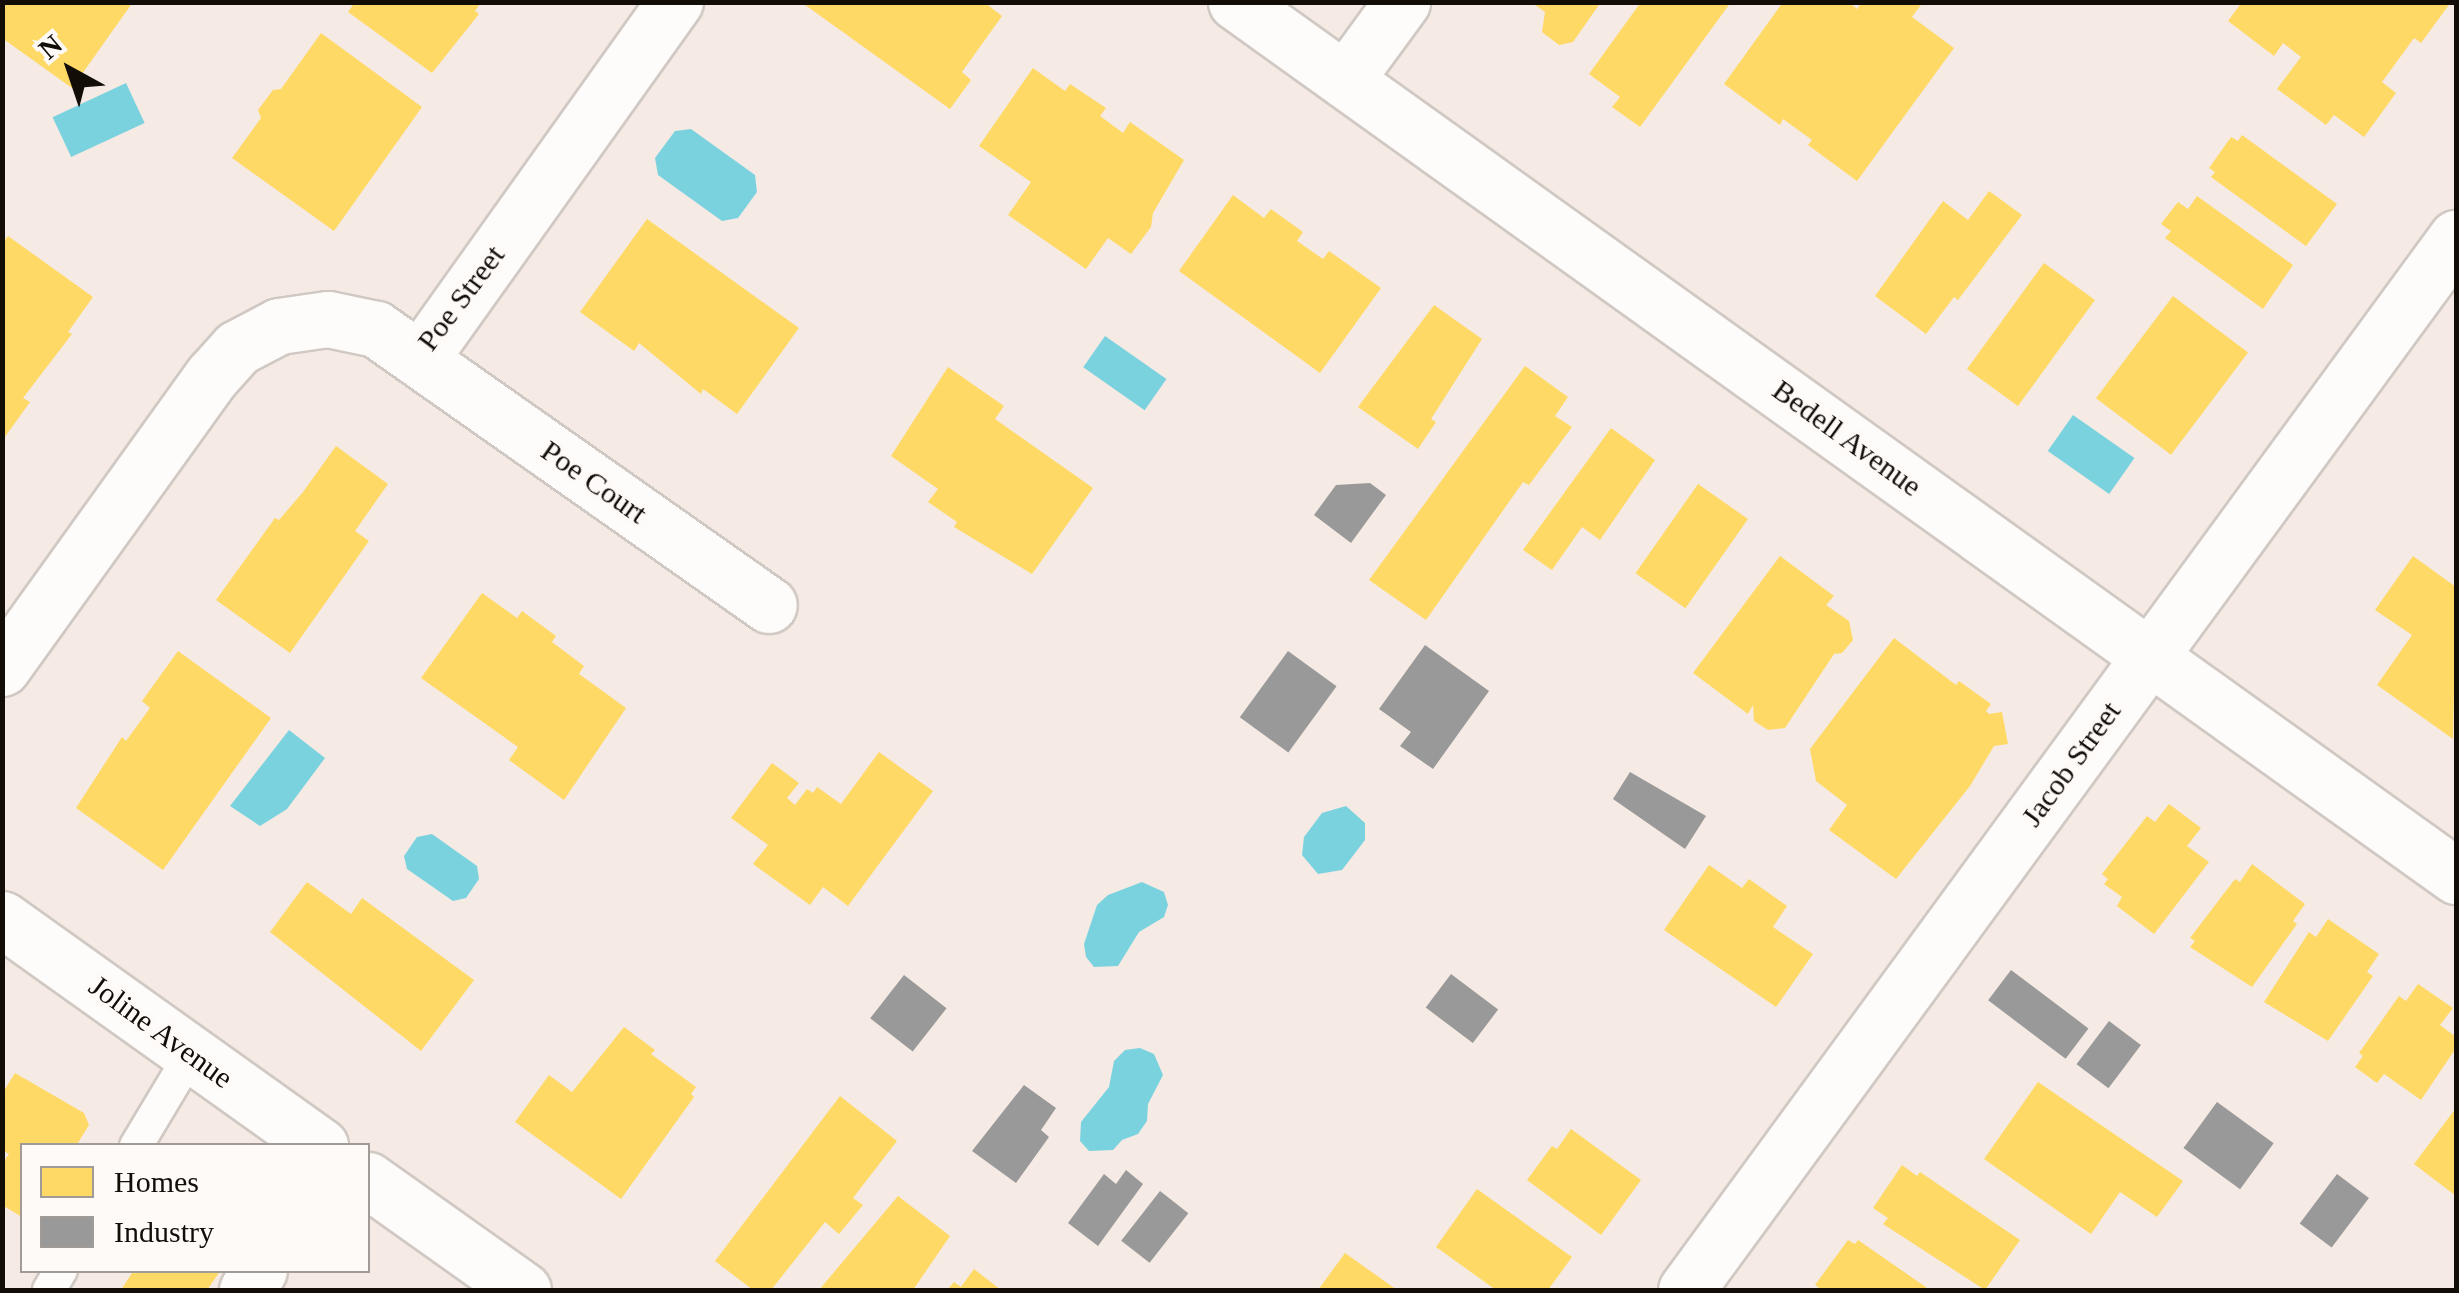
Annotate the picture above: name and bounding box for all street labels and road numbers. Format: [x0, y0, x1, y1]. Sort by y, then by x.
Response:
street label: Poe Street [410, 238, 512, 358]
street label: Bedell Avenue [1765, 371, 1929, 505]
street label: Poe Court [534, 433, 654, 531]
street label: Jacob Street [2014, 694, 2128, 834]
street label: Joline Avenue [82, 967, 240, 1097]

